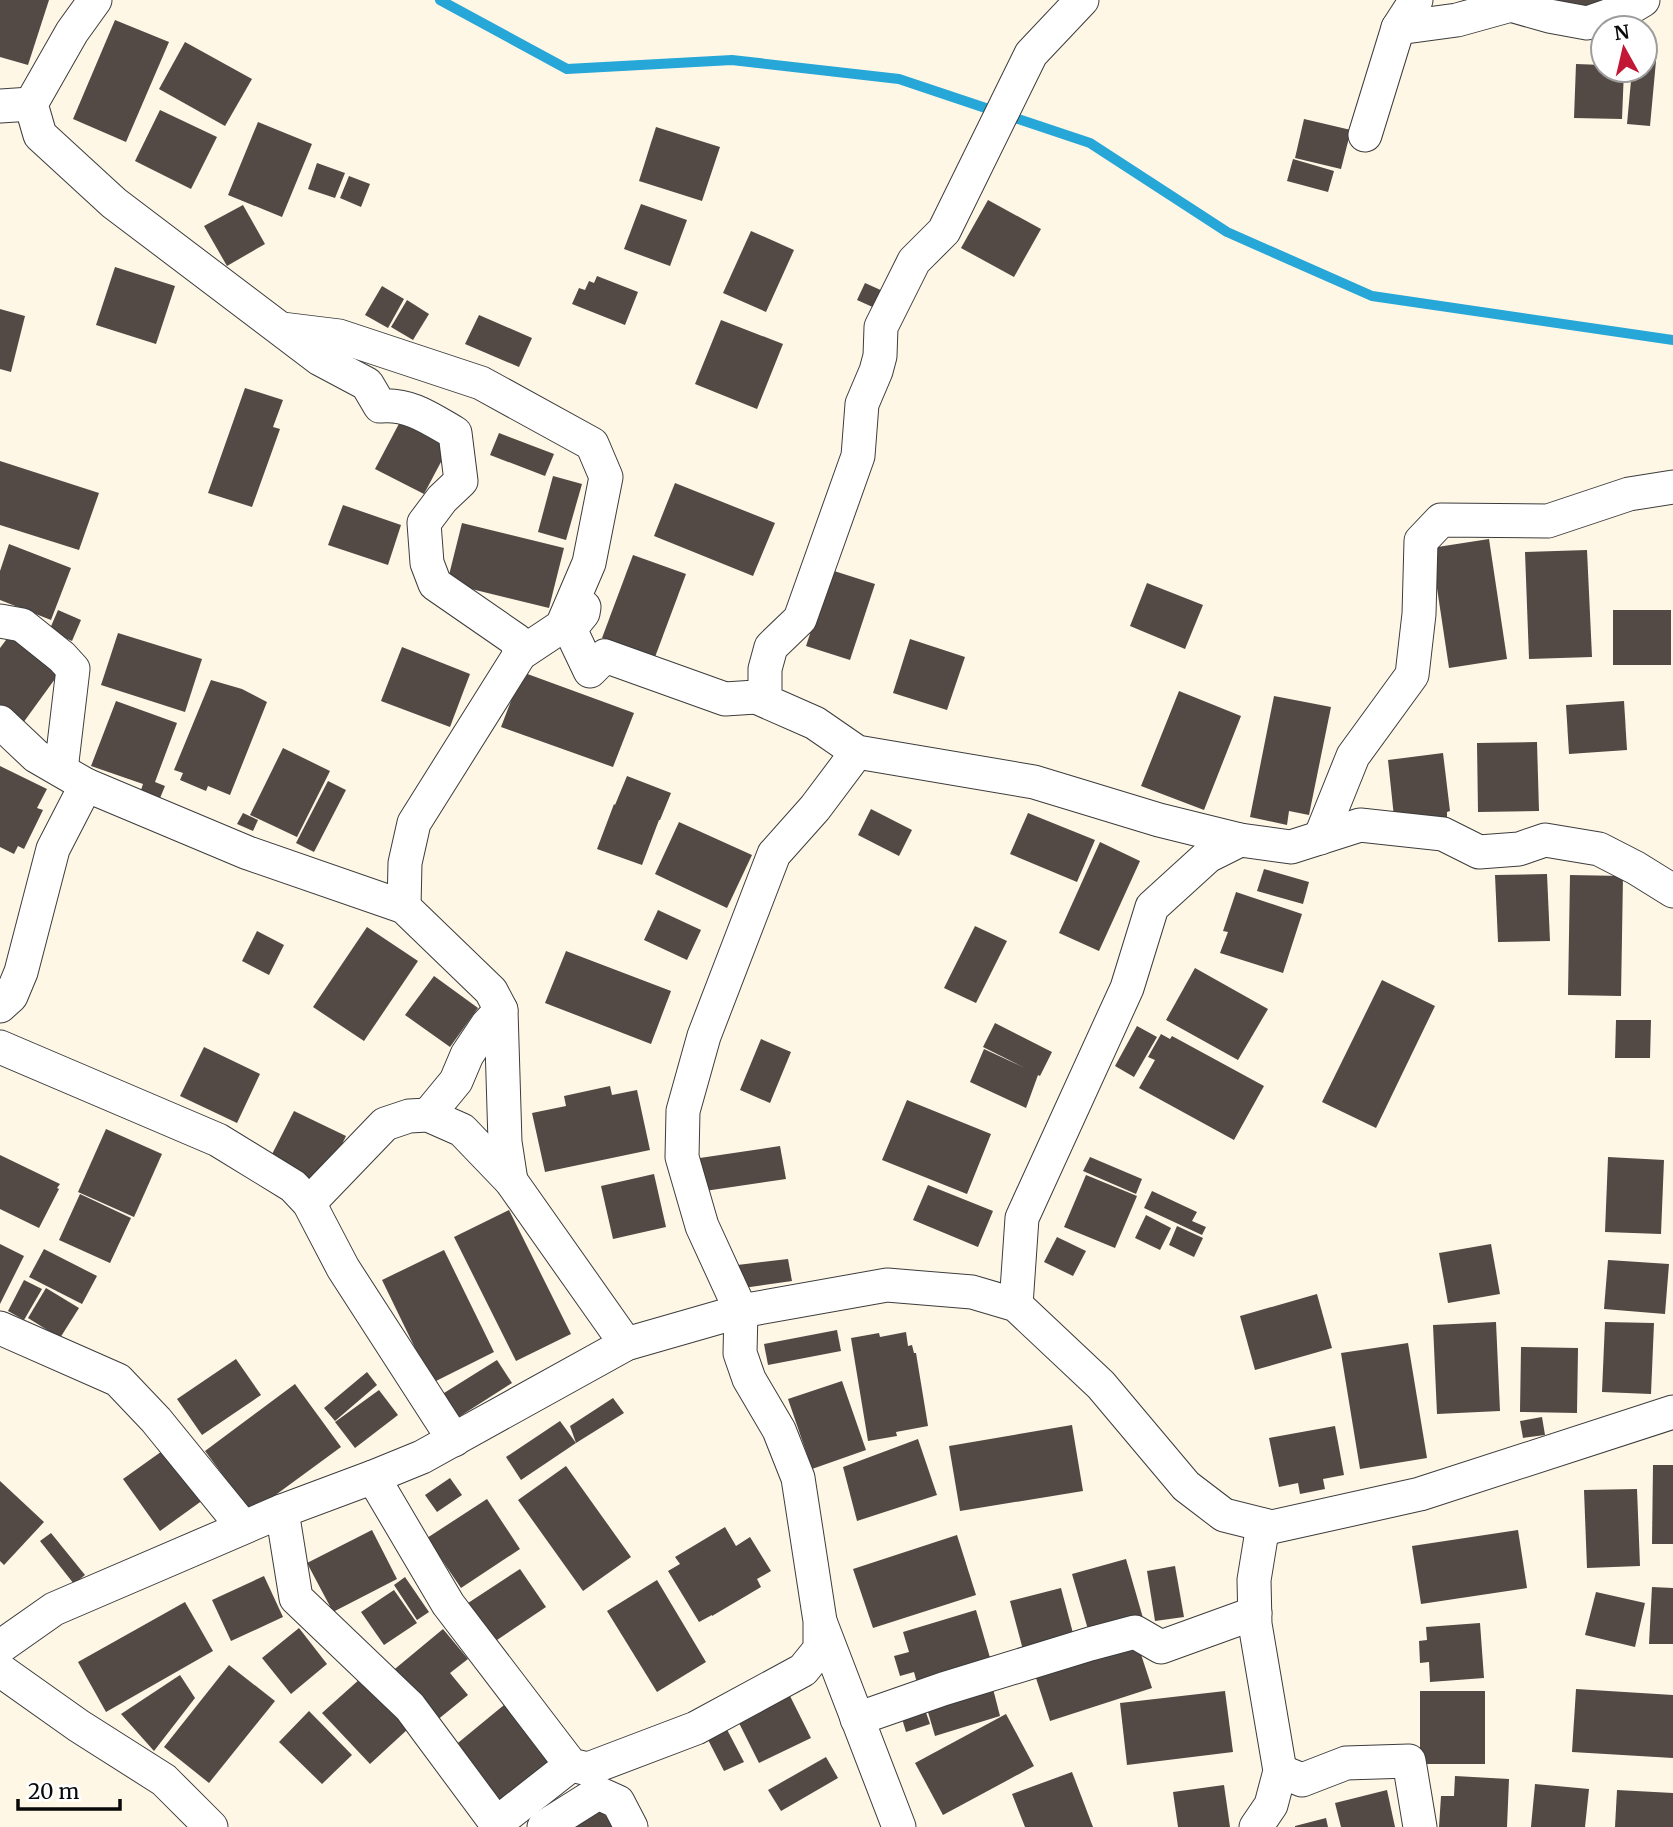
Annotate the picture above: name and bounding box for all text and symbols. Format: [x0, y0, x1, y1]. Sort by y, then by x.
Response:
north arrow [1589, 14, 1659, 84]
text: N [1613, 19, 1631, 45]
scale bar [18, 1768, 119, 1812]
text: 20 m [28, 1778, 80, 1805]

